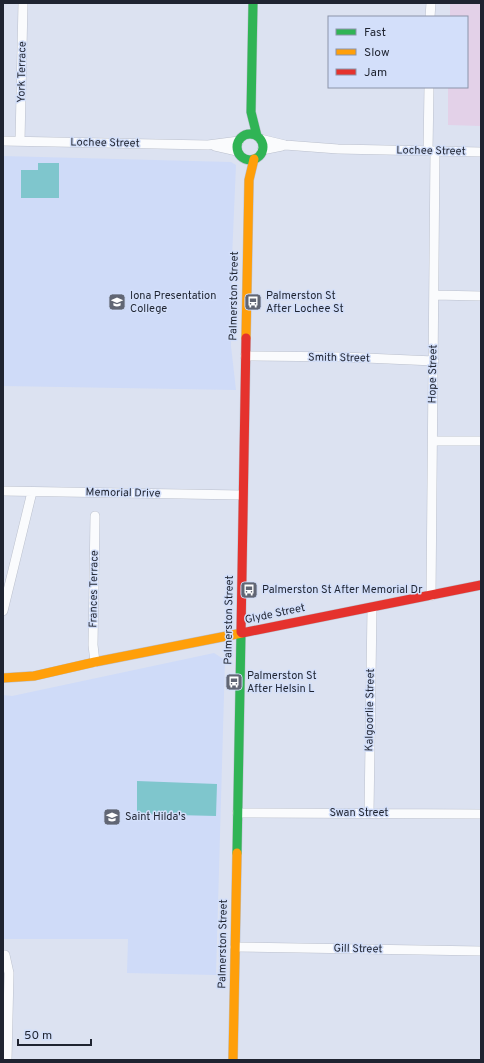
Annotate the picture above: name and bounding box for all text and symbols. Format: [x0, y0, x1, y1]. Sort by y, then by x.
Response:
legend [328, 16, 468, 88]
text: Fast [364, 25, 386, 41]
street label: York Terrace [14, 41, 30, 103]
text: Slow [364, 45, 390, 61]
text: Jam [364, 65, 387, 81]
street label: Lochee Street [70, 135, 140, 151]
street label: Lochee Street [396, 143, 466, 159]
street label: Palmerston Street [226, 251, 242, 341]
place label: Iona Presentation College [130, 289, 216, 316]
place label: Palmerston St After Lochee St [266, 289, 344, 316]
school or university icon: Iona Presentation College [107, 292, 127, 312]
bus stop icon: Palmerston St After Lochee St [243, 292, 263, 312]
street label: Hope Street [425, 344, 441, 404]
street label: Smith Street [308, 350, 370, 366]
street label: Memorial Drive [85, 485, 161, 501]
street label: Frances Terrace [86, 550, 102, 628]
street label: Palmerston Street [221, 575, 237, 665]
bus stop icon: Palmerston St After Memorial Dr [239, 580, 259, 600]
place label: Palmerston St After Memorial Dr [262, 583, 423, 597]
street label: Glyde Street [244, 601, 306, 627]
street label: Kalgoorlie Street [362, 668, 378, 752]
place label: Palmerston St After Helsin L [247, 669, 317, 696]
bus stop icon: Palmerston St After Helsin L [224, 672, 244, 692]
street label: Swan Street [330, 806, 388, 820]
school or university icon: Saint Hilda's [102, 807, 122, 827]
place label: Saint Hilda's [125, 810, 186, 824]
street label: Palmerston Street [215, 899, 231, 989]
street label: Gill Street [333, 942, 383, 956]
scale bar [18, 1021, 91, 1047]
text: 50 m [24, 1028, 52, 1044]

